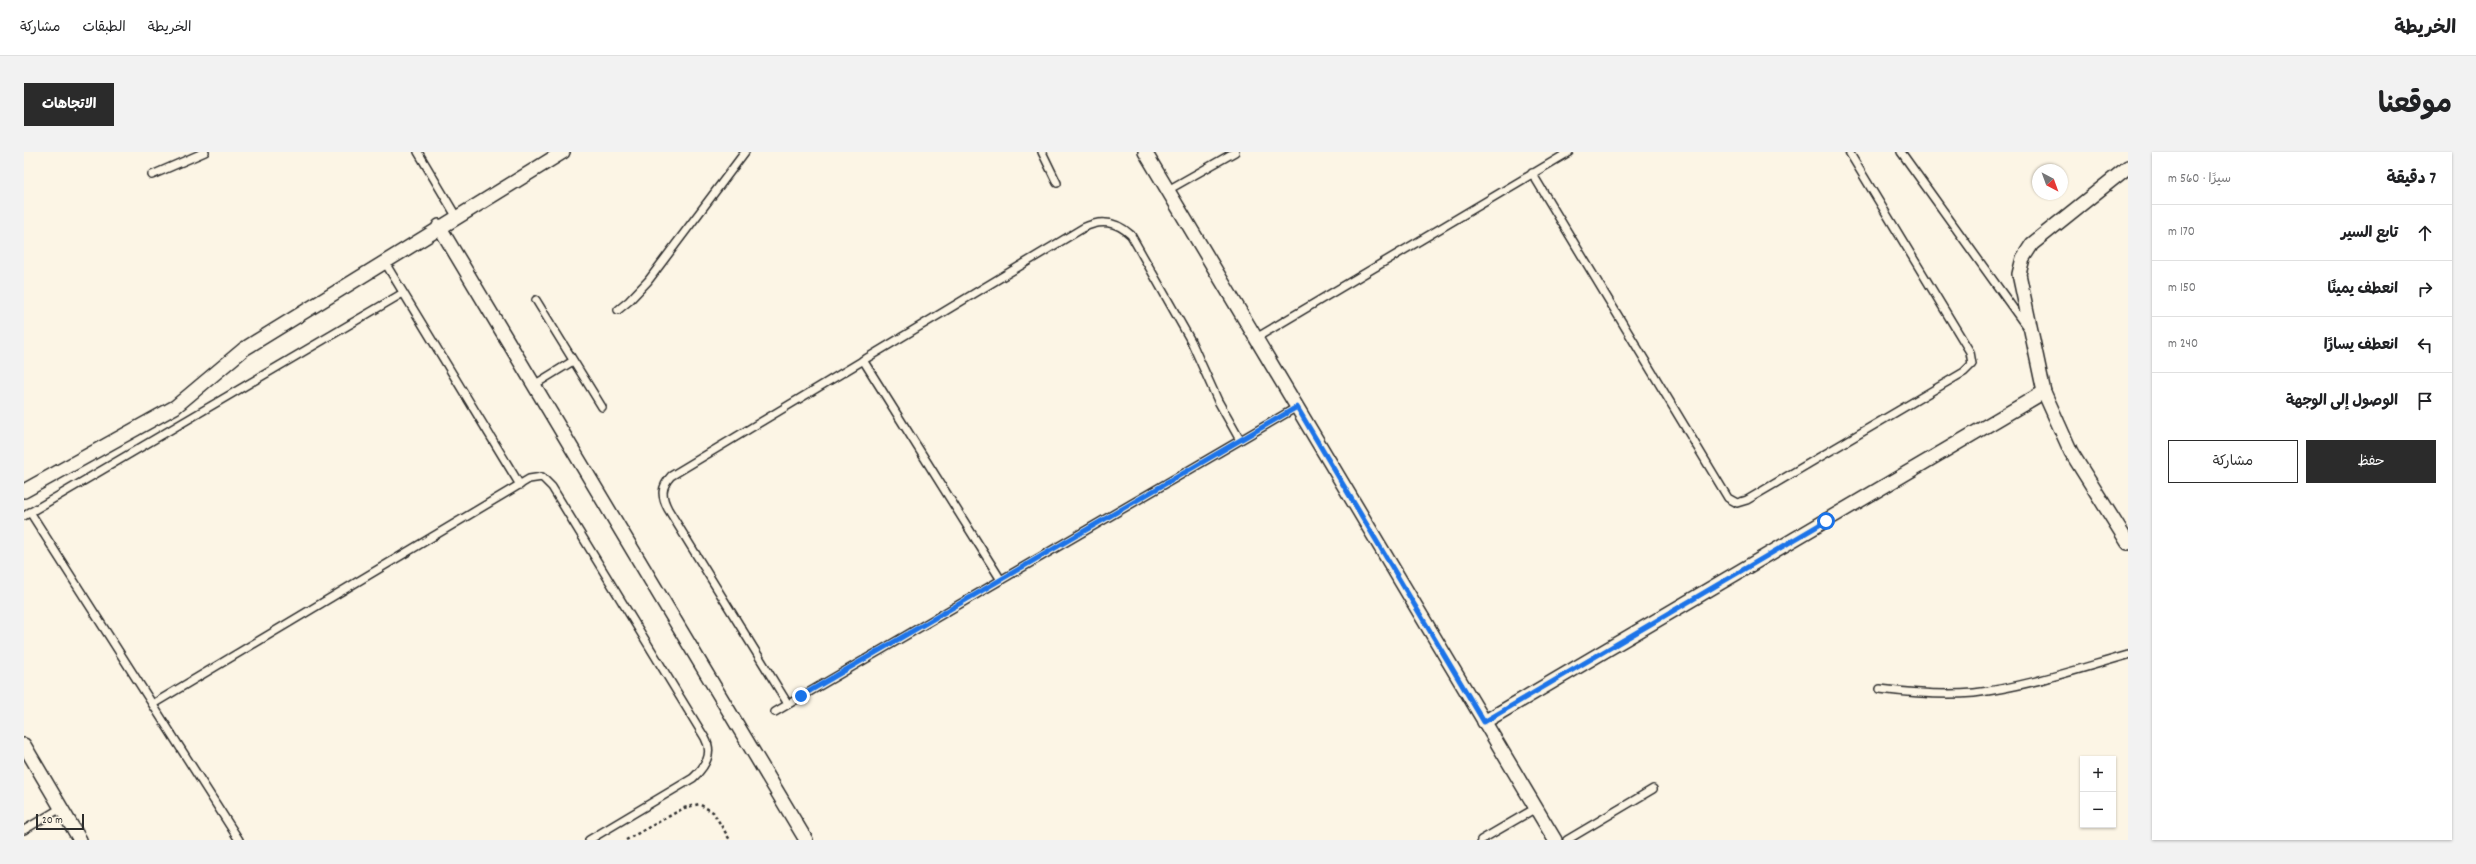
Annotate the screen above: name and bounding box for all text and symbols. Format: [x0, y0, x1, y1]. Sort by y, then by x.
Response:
text: الخريطة [2394, 16, 2456, 43]
text: مشاركة [20, 18, 60, 38]
text: الطبقات [82, 18, 126, 38]
text: الخريطة [148, 18, 191, 38]
button: الاتجاهات [24, 83, 114, 126]
text: موقعنا [2378, 87, 2452, 127]
north arrow [2032, 164, 2068, 200]
text: 7 دقيقة [2386, 168, 2436, 192]
text: سيرًا · 560 m [2168, 170, 2231, 189]
icon: ahead [2414, 222, 2436, 244]
text: 170 m [2168, 223, 2195, 242]
text: تابع السير [2341, 223, 2398, 245]
icon: right [2414, 278, 2436, 300]
text: 150 m [2168, 279, 2196, 298]
text: انعطف يمينًا [2328, 279, 2398, 301]
icon: left [2414, 334, 2436, 356]
text: 240 m [2168, 335, 2198, 354]
text: انعطف يسارًا [2324, 335, 2398, 357]
icon: arrive [2414, 390, 2436, 412]
text: الوصول إلى الوجهة [2286, 391, 2398, 413]
button: مشاركة [2168, 440, 2298, 483]
button: حفظ [2306, 440, 2436, 483]
route start [1817, 512, 1835, 530]
route end [792, 687, 810, 705]
map controls [2080, 756, 2116, 828]
button: + [2080, 756, 2116, 792]
button: − [2080, 792, 2116, 828]
scale bar [36, 812, 84, 831]
text: 20 m [42, 813, 63, 829]

